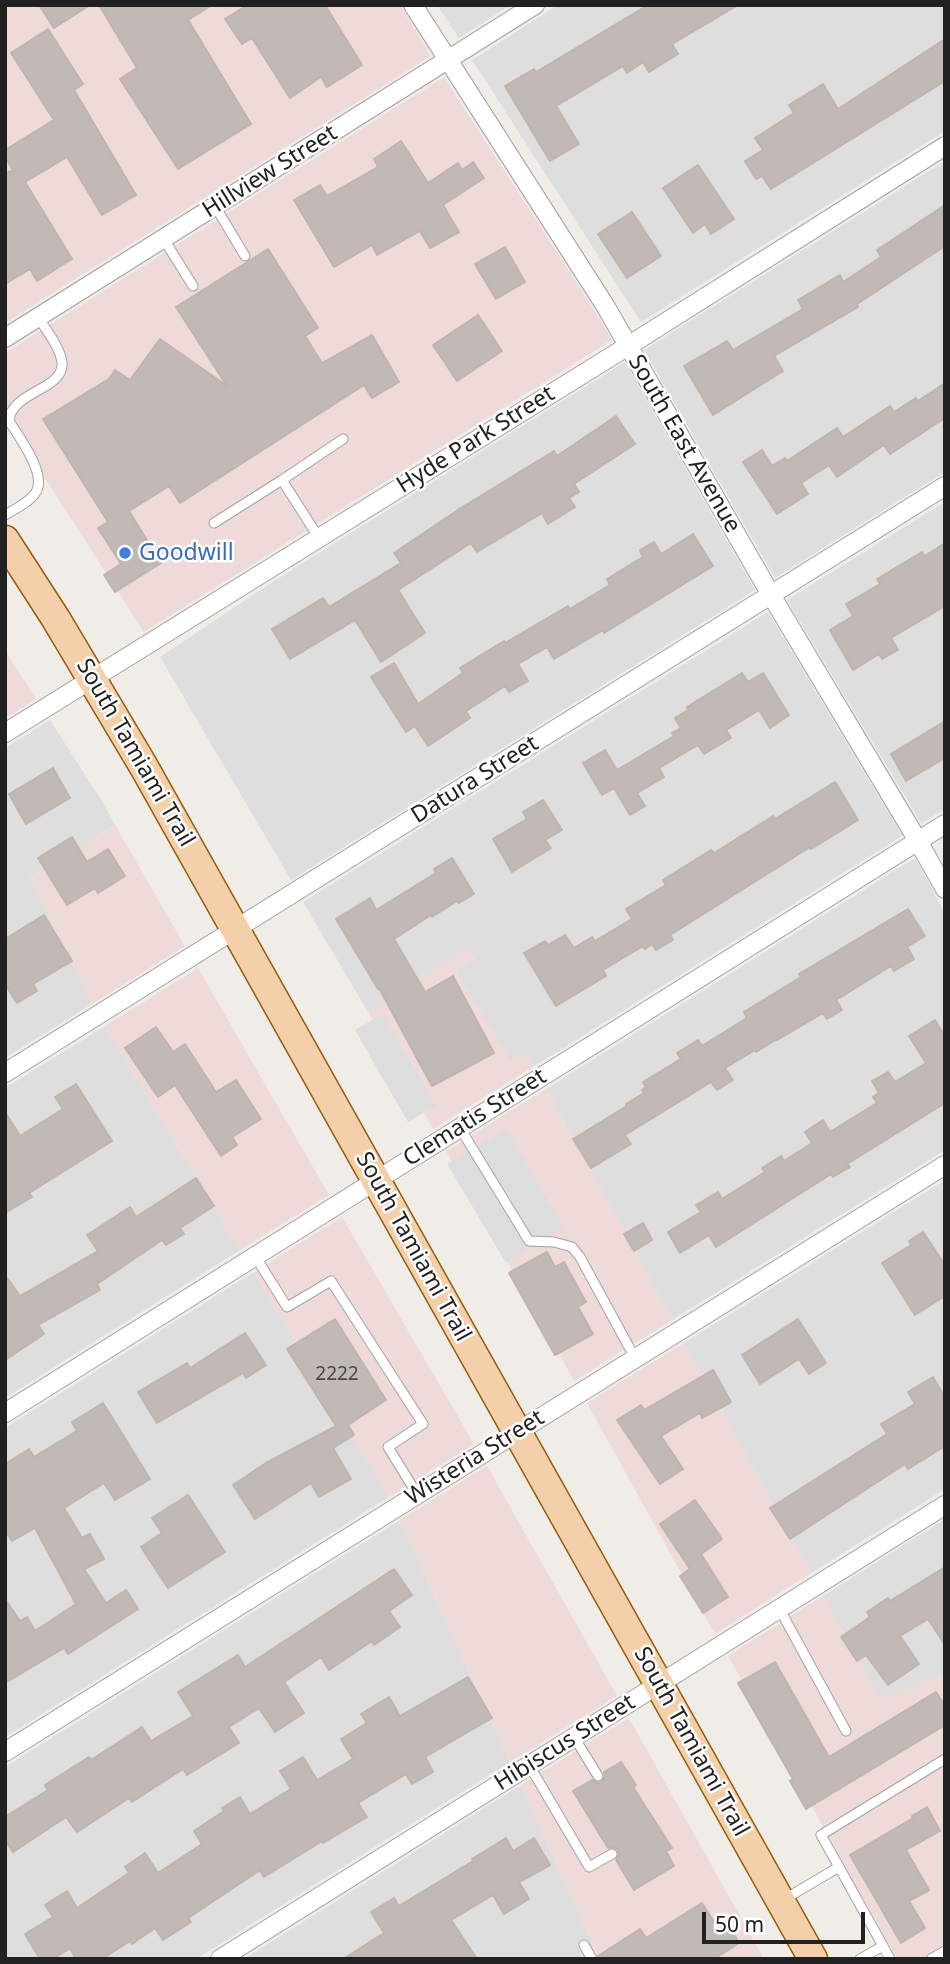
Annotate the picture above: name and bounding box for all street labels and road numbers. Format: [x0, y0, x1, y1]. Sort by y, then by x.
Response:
street label: Hillview Street [198, 120, 342, 224]
street label: South East Avenue [622, 350, 746, 538]
street label: Hyde Park Street [392, 380, 560, 500]
street label: South Tamiami Trail [70, 654, 200, 852]
street label: Datura Street [406, 730, 544, 830]
street label: Clematis Street [398, 1063, 552, 1173]
street label: South Tamiami Trail [349, 1147, 477, 1347]
street label: Wisteria Street [401, 1404, 549, 1512]
street label: South Tamiami Trail [627, 1642, 755, 1842]
street label: Hibiscus Street [490, 1689, 640, 1797]

